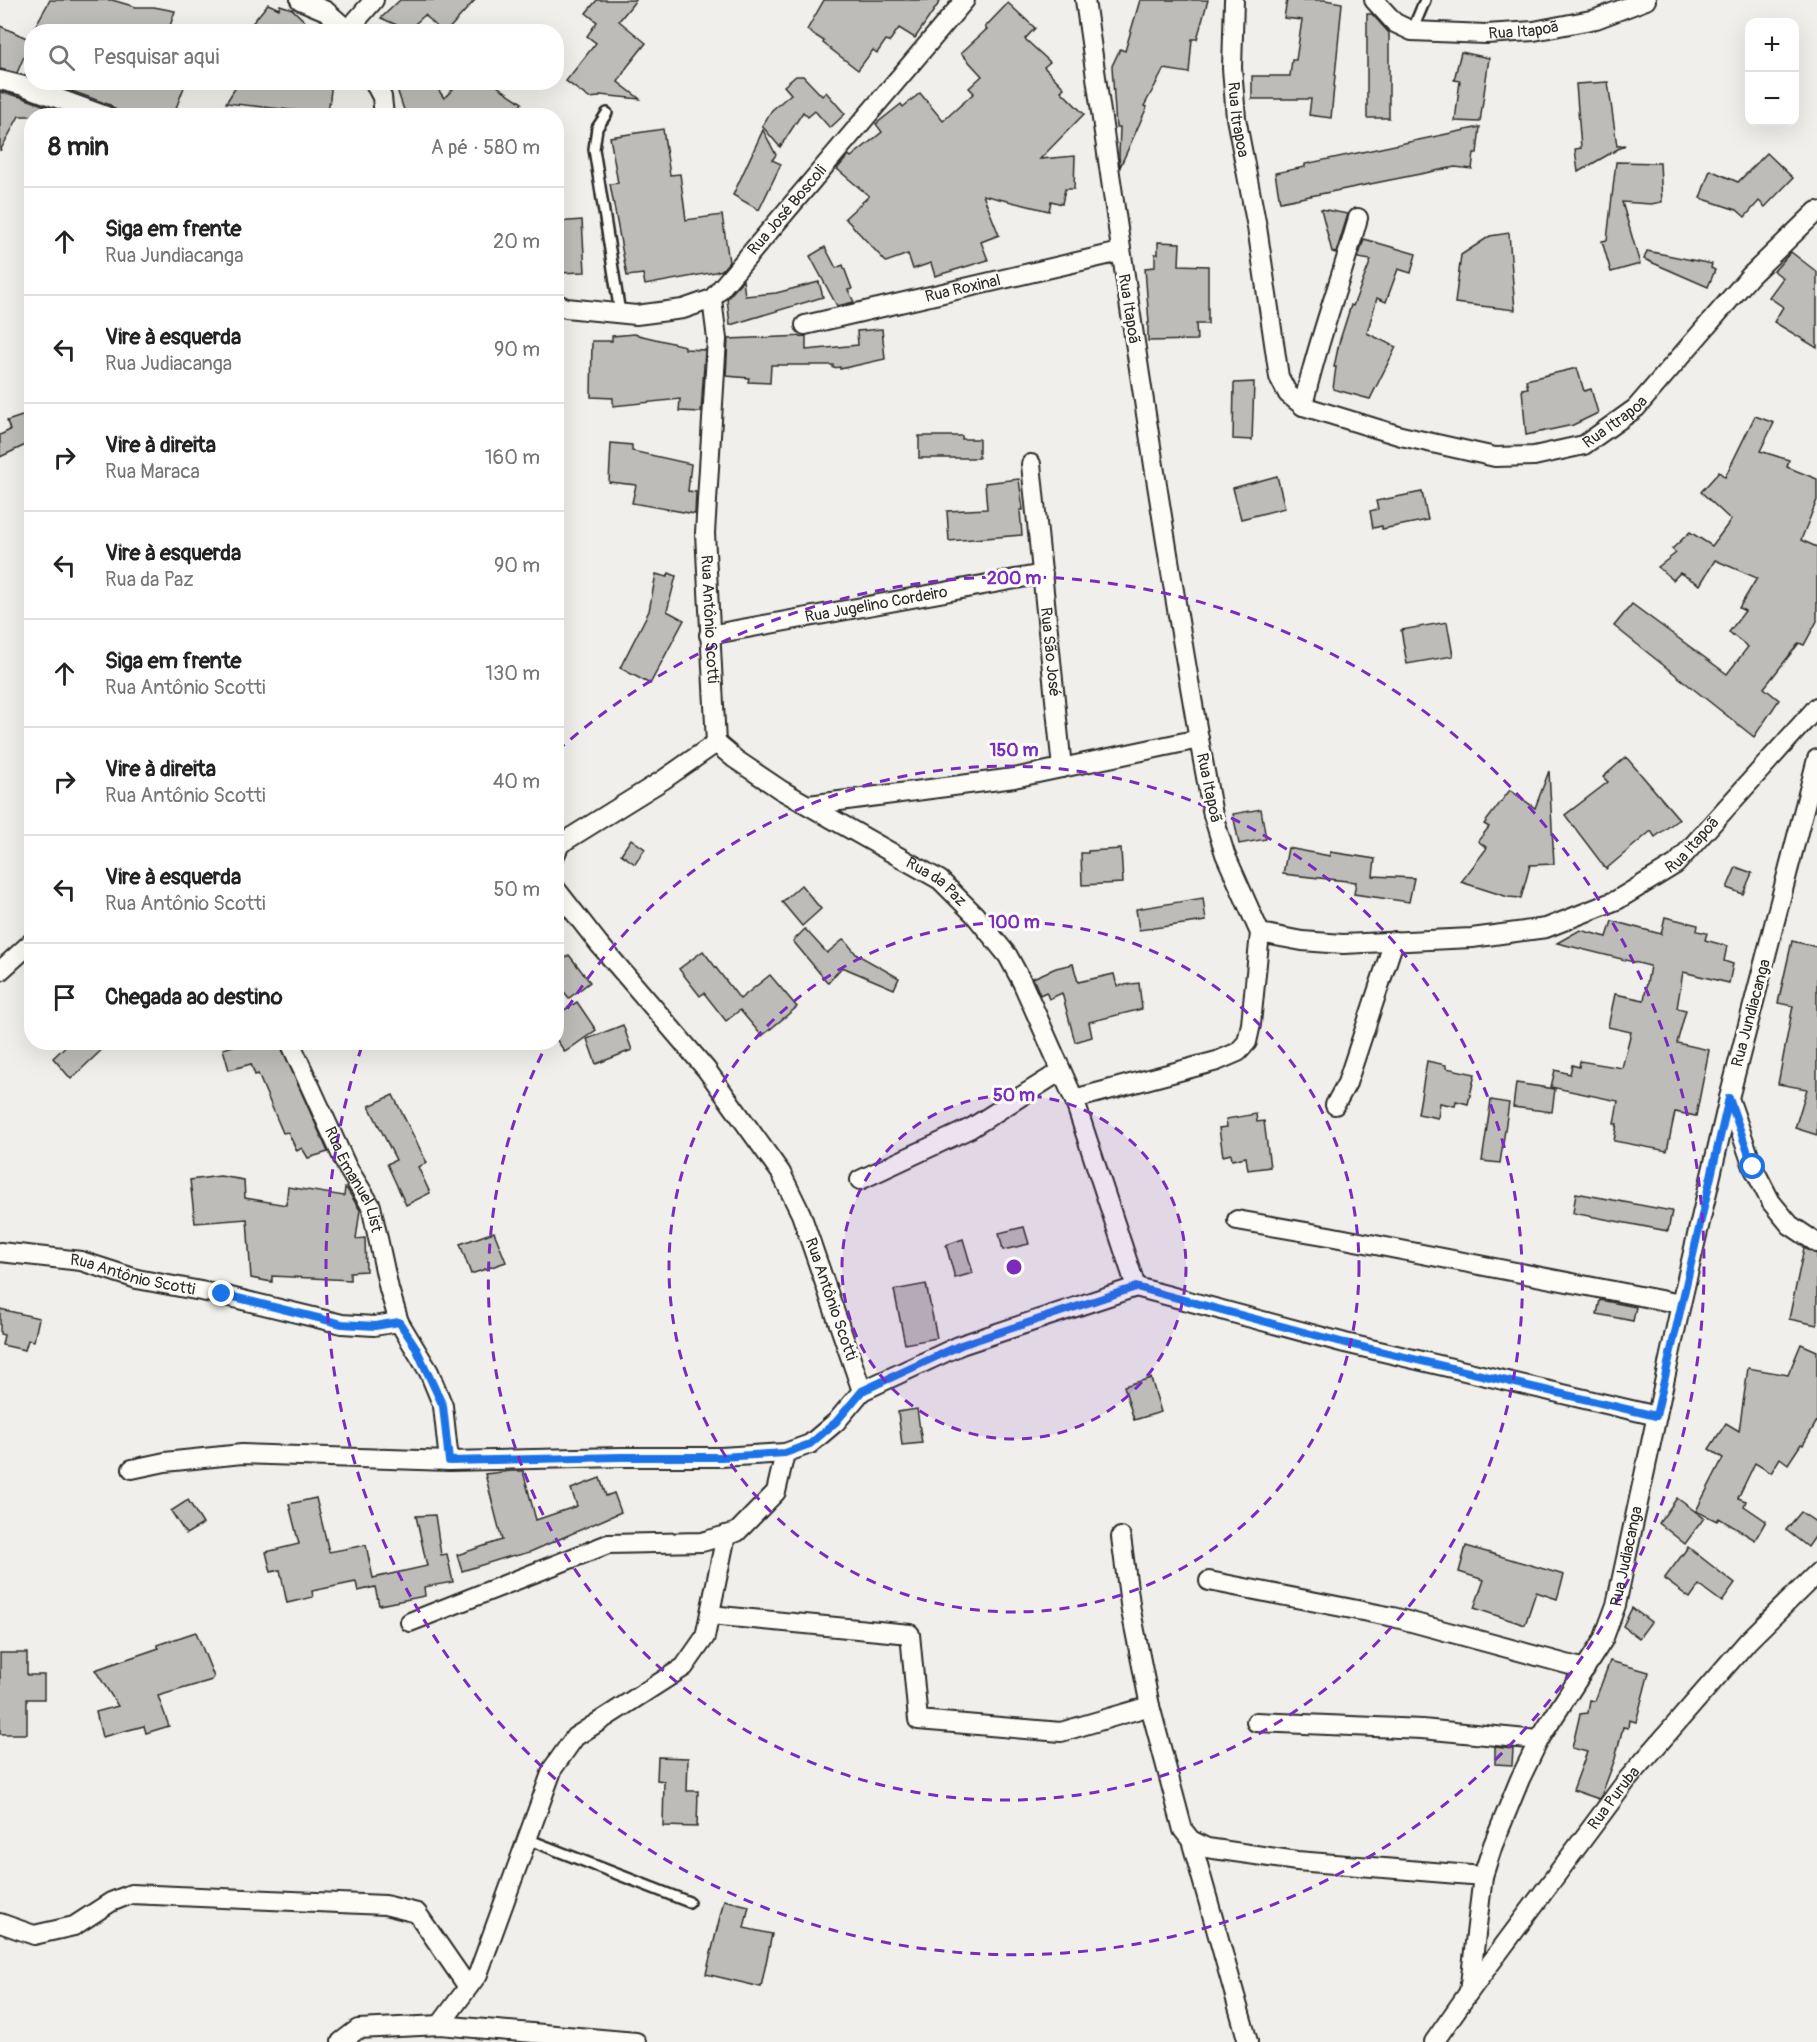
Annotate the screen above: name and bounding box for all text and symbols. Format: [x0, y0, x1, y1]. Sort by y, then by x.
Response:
street label: Rua Itapoã [1488, 16, 1561, 44]
map controls [1745, 18, 1799, 126]
button: + [1745, 18, 1799, 72]
search box [24, 24, 564, 90]
icon: search [45, 41, 78, 74]
text: Pesquisar aqui [93, 43, 219, 71]
button: − [1745, 72, 1799, 126]
street label: Rua Itrapoa [1223, 81, 1253, 159]
text: 8 min [48, 131, 109, 163]
text: A pé · 580 m [431, 135, 540, 160]
street label: Rua José Boscoli [743, 161, 831, 259]
text: Siga em frente [105, 215, 241, 243]
icon: ahead [48, 225, 81, 258]
text: 20 m [493, 229, 540, 254]
text: Rua Jundiacanga [105, 243, 243, 268]
street label: Rua Roxinal [923, 270, 1003, 307]
street label: Rua Itapoã [1114, 272, 1144, 346]
text: Vire à esquerda [105, 323, 241, 351]
icon: left [48, 333, 81, 366]
text: 90 m [494, 337, 540, 362]
text: Rua Judiacanga [105, 351, 232, 376]
street label: Rua Itrapoa [1579, 392, 1652, 453]
text: Vire à direita [105, 431, 216, 459]
icon: right [48, 441, 81, 474]
text: 160 m [485, 445, 540, 470]
text: Rua Maraca [105, 459, 200, 484]
text: Vire à esquerda [105, 539, 241, 567]
icon: left [48, 549, 81, 582]
text: 90 m [494, 553, 540, 578]
street label: Rua Antônio Scotti [696, 554, 723, 684]
text: Rua da Paz [105, 567, 194, 592]
text: 200 m [987, 567, 1041, 590]
street label: Rua Jugelino Cordeiro [803, 582, 950, 627]
street label: Rua São José [1036, 606, 1065, 698]
text: Siga em frente [105, 647, 241, 675]
icon: ahead [48, 657, 81, 690]
text: 130 m [485, 661, 540, 686]
text: Rua Antônio Scotti [105, 675, 266, 700]
text: 150 m [990, 739, 1039, 762]
street label: Rua Itapoã [1192, 751, 1226, 825]
text: Vire à direita [105, 755, 216, 783]
icon: right [48, 765, 81, 798]
text: 40 m [493, 769, 540, 794]
text: Rua Antônio Scotti [105, 783, 266, 808]
street label: Rua Itapoã [1662, 812, 1724, 878]
street label: Rua da Paz [902, 853, 971, 911]
text: Vire à esquerda [105, 863, 241, 891]
icon: left [48, 873, 81, 906]
text: 50 m [493, 877, 540, 902]
text: Rua Antônio Scotti [105, 891, 266, 916]
text: 100 m [988, 911, 1040, 934]
street label: Rua Jundiacanga [1727, 957, 1775, 1069]
icon: arrive [48, 981, 81, 1014]
text: Chegada ao destino [105, 983, 283, 1011]
text: 50 m [993, 1084, 1035, 1107]
street label: Rua Emanuel List [320, 1124, 387, 1235]
route start [1739, 1153, 1765, 1179]
street label: Rua Antônio Scotti [801, 1235, 861, 1363]
street label: Rua Antônio Scotti [69, 1250, 197, 1300]
centre of rings [1004, 1257, 1024, 1277]
route end [208, 1280, 234, 1306]
street label: Rua Judiacanga [1606, 1504, 1647, 1608]
street label: Rua Puruba [1583, 1762, 1644, 1834]

